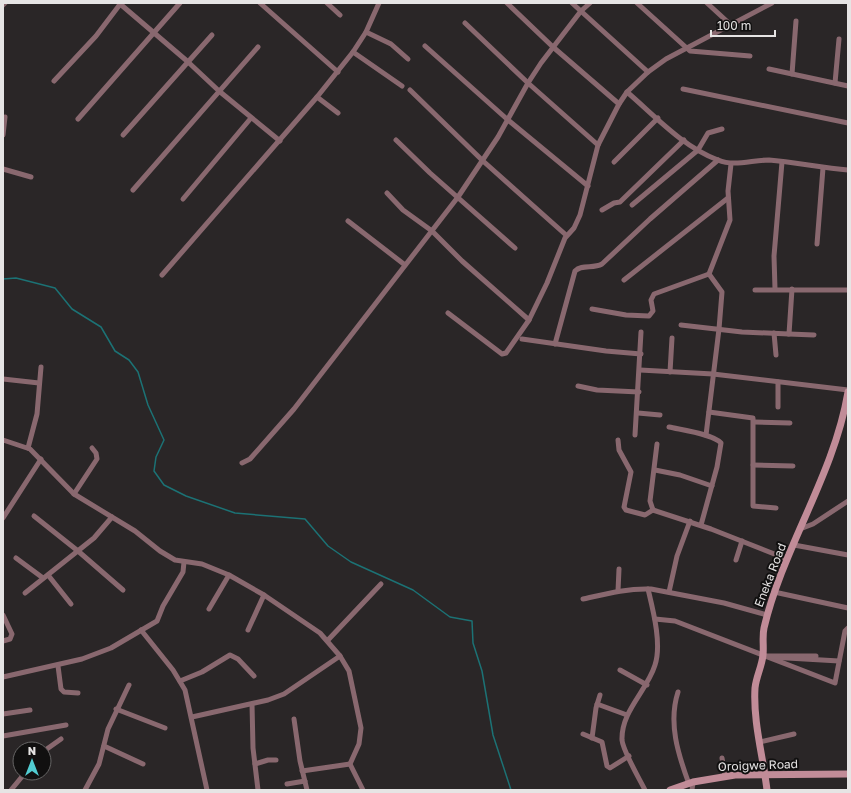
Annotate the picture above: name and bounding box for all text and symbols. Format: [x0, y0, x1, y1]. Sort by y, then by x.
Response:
scale bar [711, 12, 775, 38]
text: 100 m [717, 18, 751, 33]
street label: Eneka Road [751, 541, 789, 609]
north arrow [12, 741, 52, 781]
text: N [28, 744, 36, 757]
street label: Oroigwe Road [718, 756, 798, 774]

